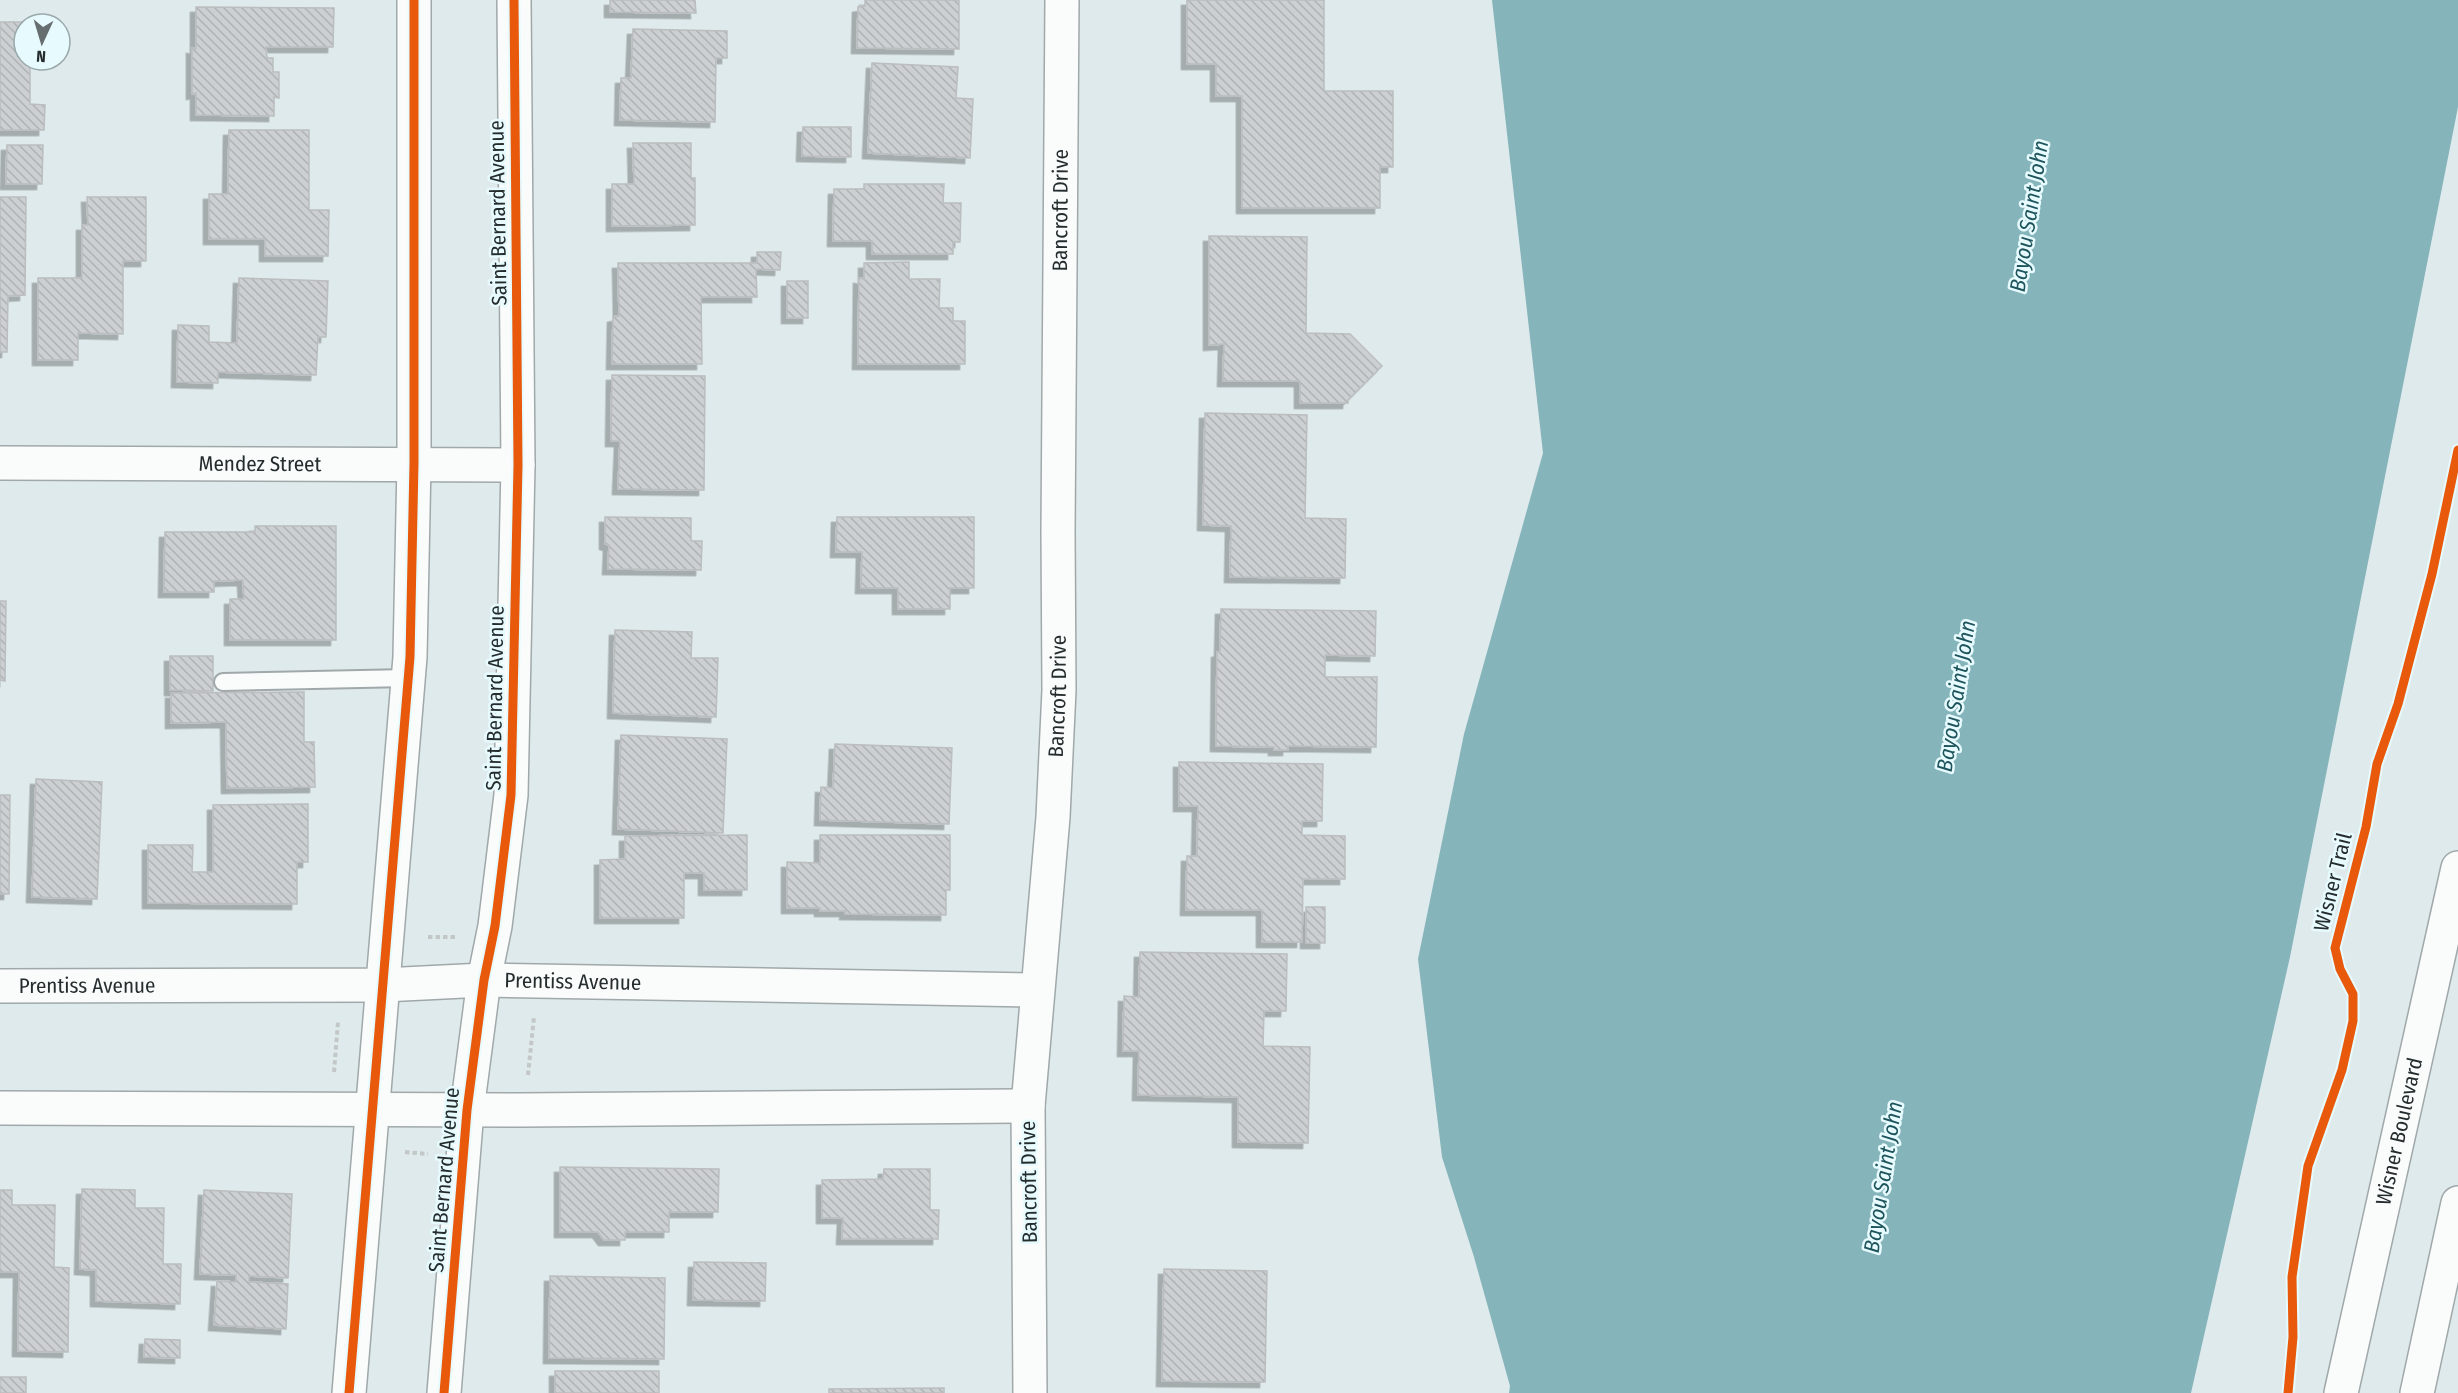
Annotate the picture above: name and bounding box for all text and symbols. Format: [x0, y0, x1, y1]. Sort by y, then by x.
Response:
north arrow [12, 12, 72, 72]
text: N [36, 47, 46, 66]
street label: Saint Bernard Avenue [483, 120, 513, 306]
water label: Bayou Saint John [2004, 138, 2054, 294]
street label: Bancroft Drive [1047, 149, 1074, 272]
street label: Mendez Street [199, 451, 322, 477]
street label: Saint Bernard Avenue [480, 605, 510, 791]
water label: Bayou Saint John [1931, 618, 1981, 774]
street label: Bancroft Drive [1043, 635, 1072, 758]
street label: Wisner Trail [2308, 830, 2358, 934]
street label: Prentiss Avenue [504, 967, 641, 996]
street label: Prentiss Avenue [19, 973, 155, 999]
street label: Wisner Boulevard [2370, 1055, 2428, 1208]
street label: Saint Bernard Avenue [423, 1086, 465, 1274]
water label: Bayou Saint John [1858, 1099, 1908, 1255]
street label: Bancroft Drive [1015, 1121, 1043, 1243]

